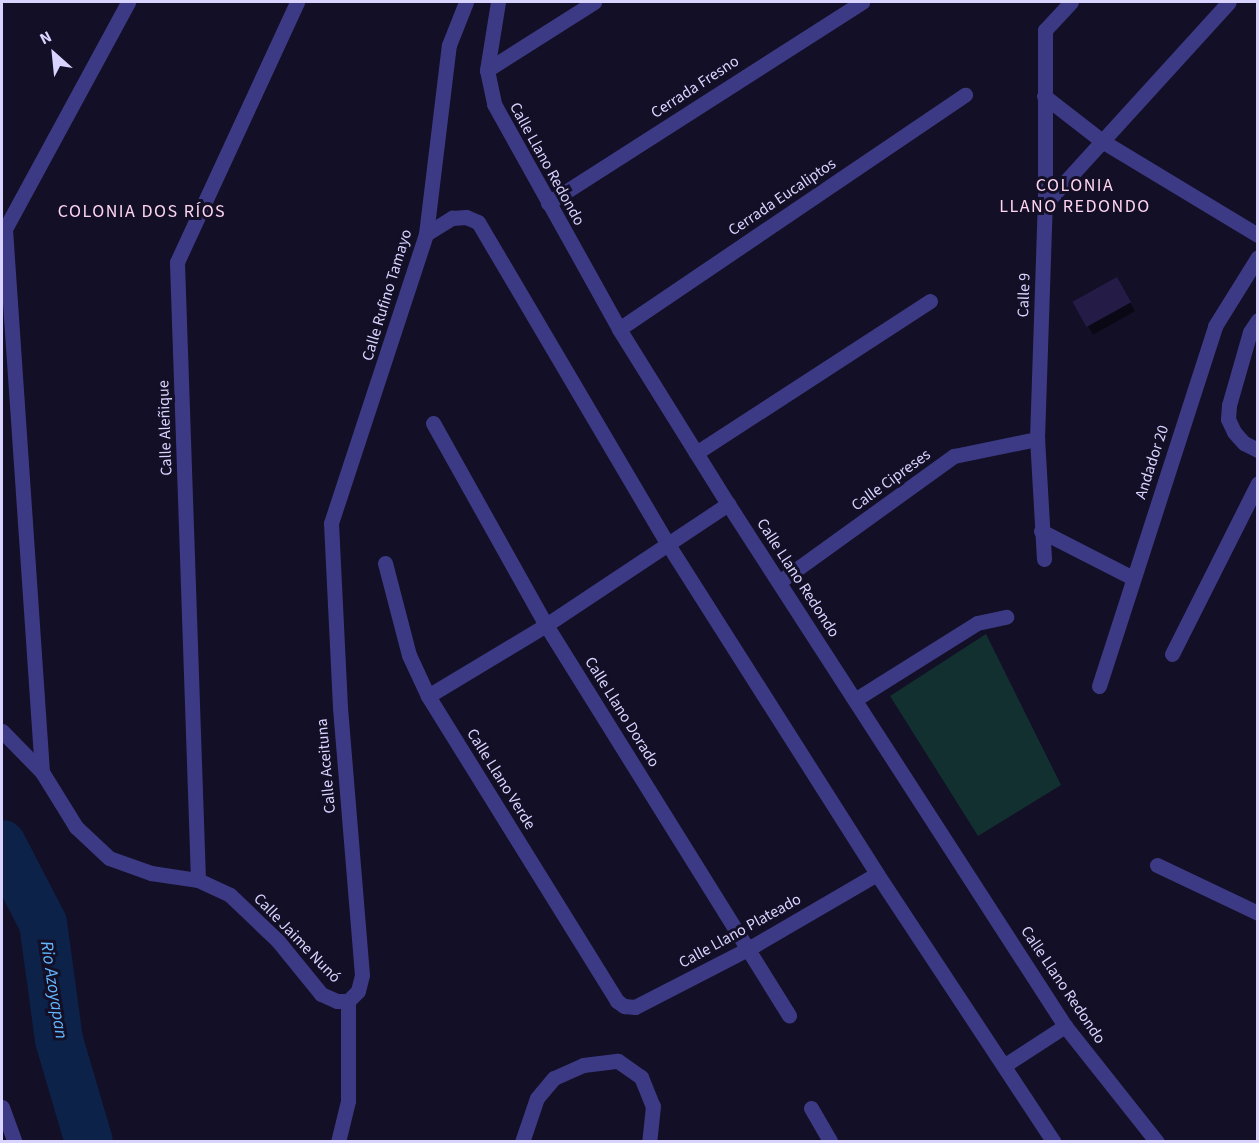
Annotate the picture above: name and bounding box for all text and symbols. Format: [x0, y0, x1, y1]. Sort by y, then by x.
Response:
north arrow [24, 24, 84, 84]
text: N [36, 26, 56, 50]
street label: Cerrada Fresno [647, 51, 743, 123]
street label: Calle Llano Redondo [505, 99, 589, 229]
street label: Cerrada Eucaliptos [725, 154, 839, 240]
district label: COLONIA LLANO REDONDO [999, 176, 1151, 219]
district label: COLONIA DOS RÍOS [58, 201, 226, 223]
street label: Calle Rufino Tamayo [358, 227, 416, 363]
street label: Calle 9 [1014, 272, 1034, 318]
street label: Calle Aleñique [154, 380, 176, 476]
street label: Andador 20 [1131, 423, 1173, 501]
street label: Calle Cipreses [848, 445, 934, 515]
street label: Calle Llano Redondo [752, 515, 844, 641]
street label: Calle Llano Dorado [580, 653, 664, 771]
street label: Calle Aceituna [312, 718, 340, 814]
street label: Calle Llano Verde [462, 725, 540, 833]
street label: Calle Jaime Nunó [249, 889, 345, 987]
street label: Calle Llano Plateado [676, 890, 804, 972]
street label: Calle Llano Redondo [1017, 923, 1109, 1047]
water label: Rio Azoyapan [35, 939, 71, 1041]

